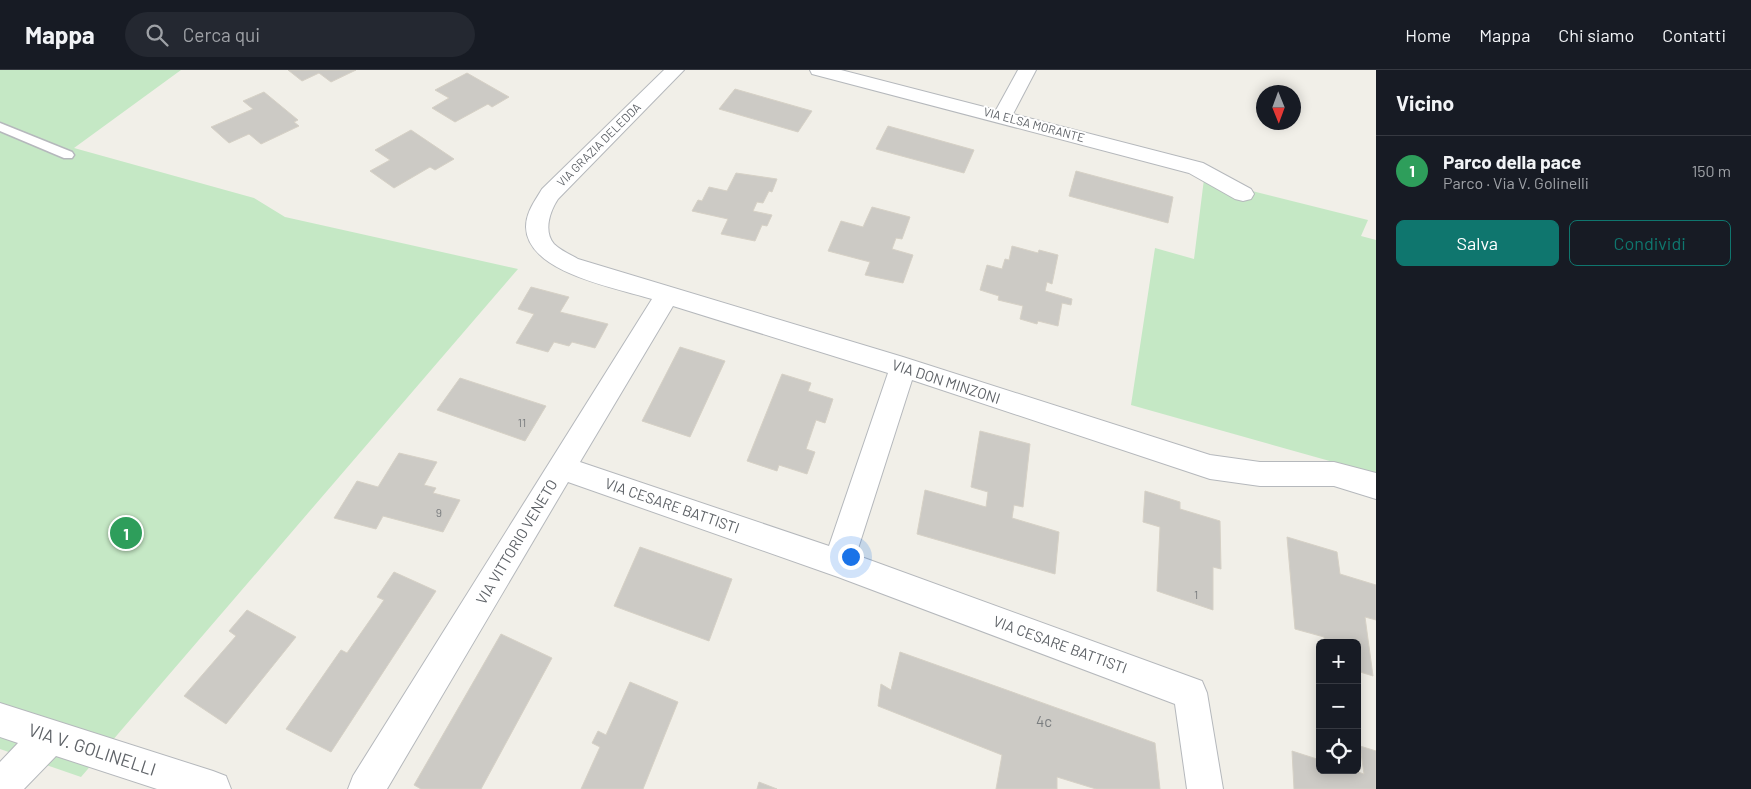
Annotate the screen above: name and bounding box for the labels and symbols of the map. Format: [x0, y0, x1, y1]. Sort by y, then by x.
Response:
north arrow [1256, 85, 1301, 130]
street label: VIA GRAZIA DELEDDA [554, 100, 643, 189]
street label: VIA ELSA MORANTE [982, 104, 1086, 144]
street label: VIA DON MINZONI [890, 355, 1003, 407]
house number: 11 [518, 415, 526, 429]
street label: VIA CESARE BATTISTI [603, 474, 742, 537]
street label: VIA VITTORIO VENETO [472, 476, 561, 607]
house number: 9 [436, 505, 442, 519]
pin: 1 [110, 514, 142, 552]
your location [838, 544, 864, 570]
house number: 1 [1194, 587, 1198, 601]
street label: VIA CESARE BATTISTI [991, 611, 1130, 677]
house number: 4c [1036, 712, 1052, 730]
street label: VIA V. GOLINELLI [26, 718, 159, 780]

